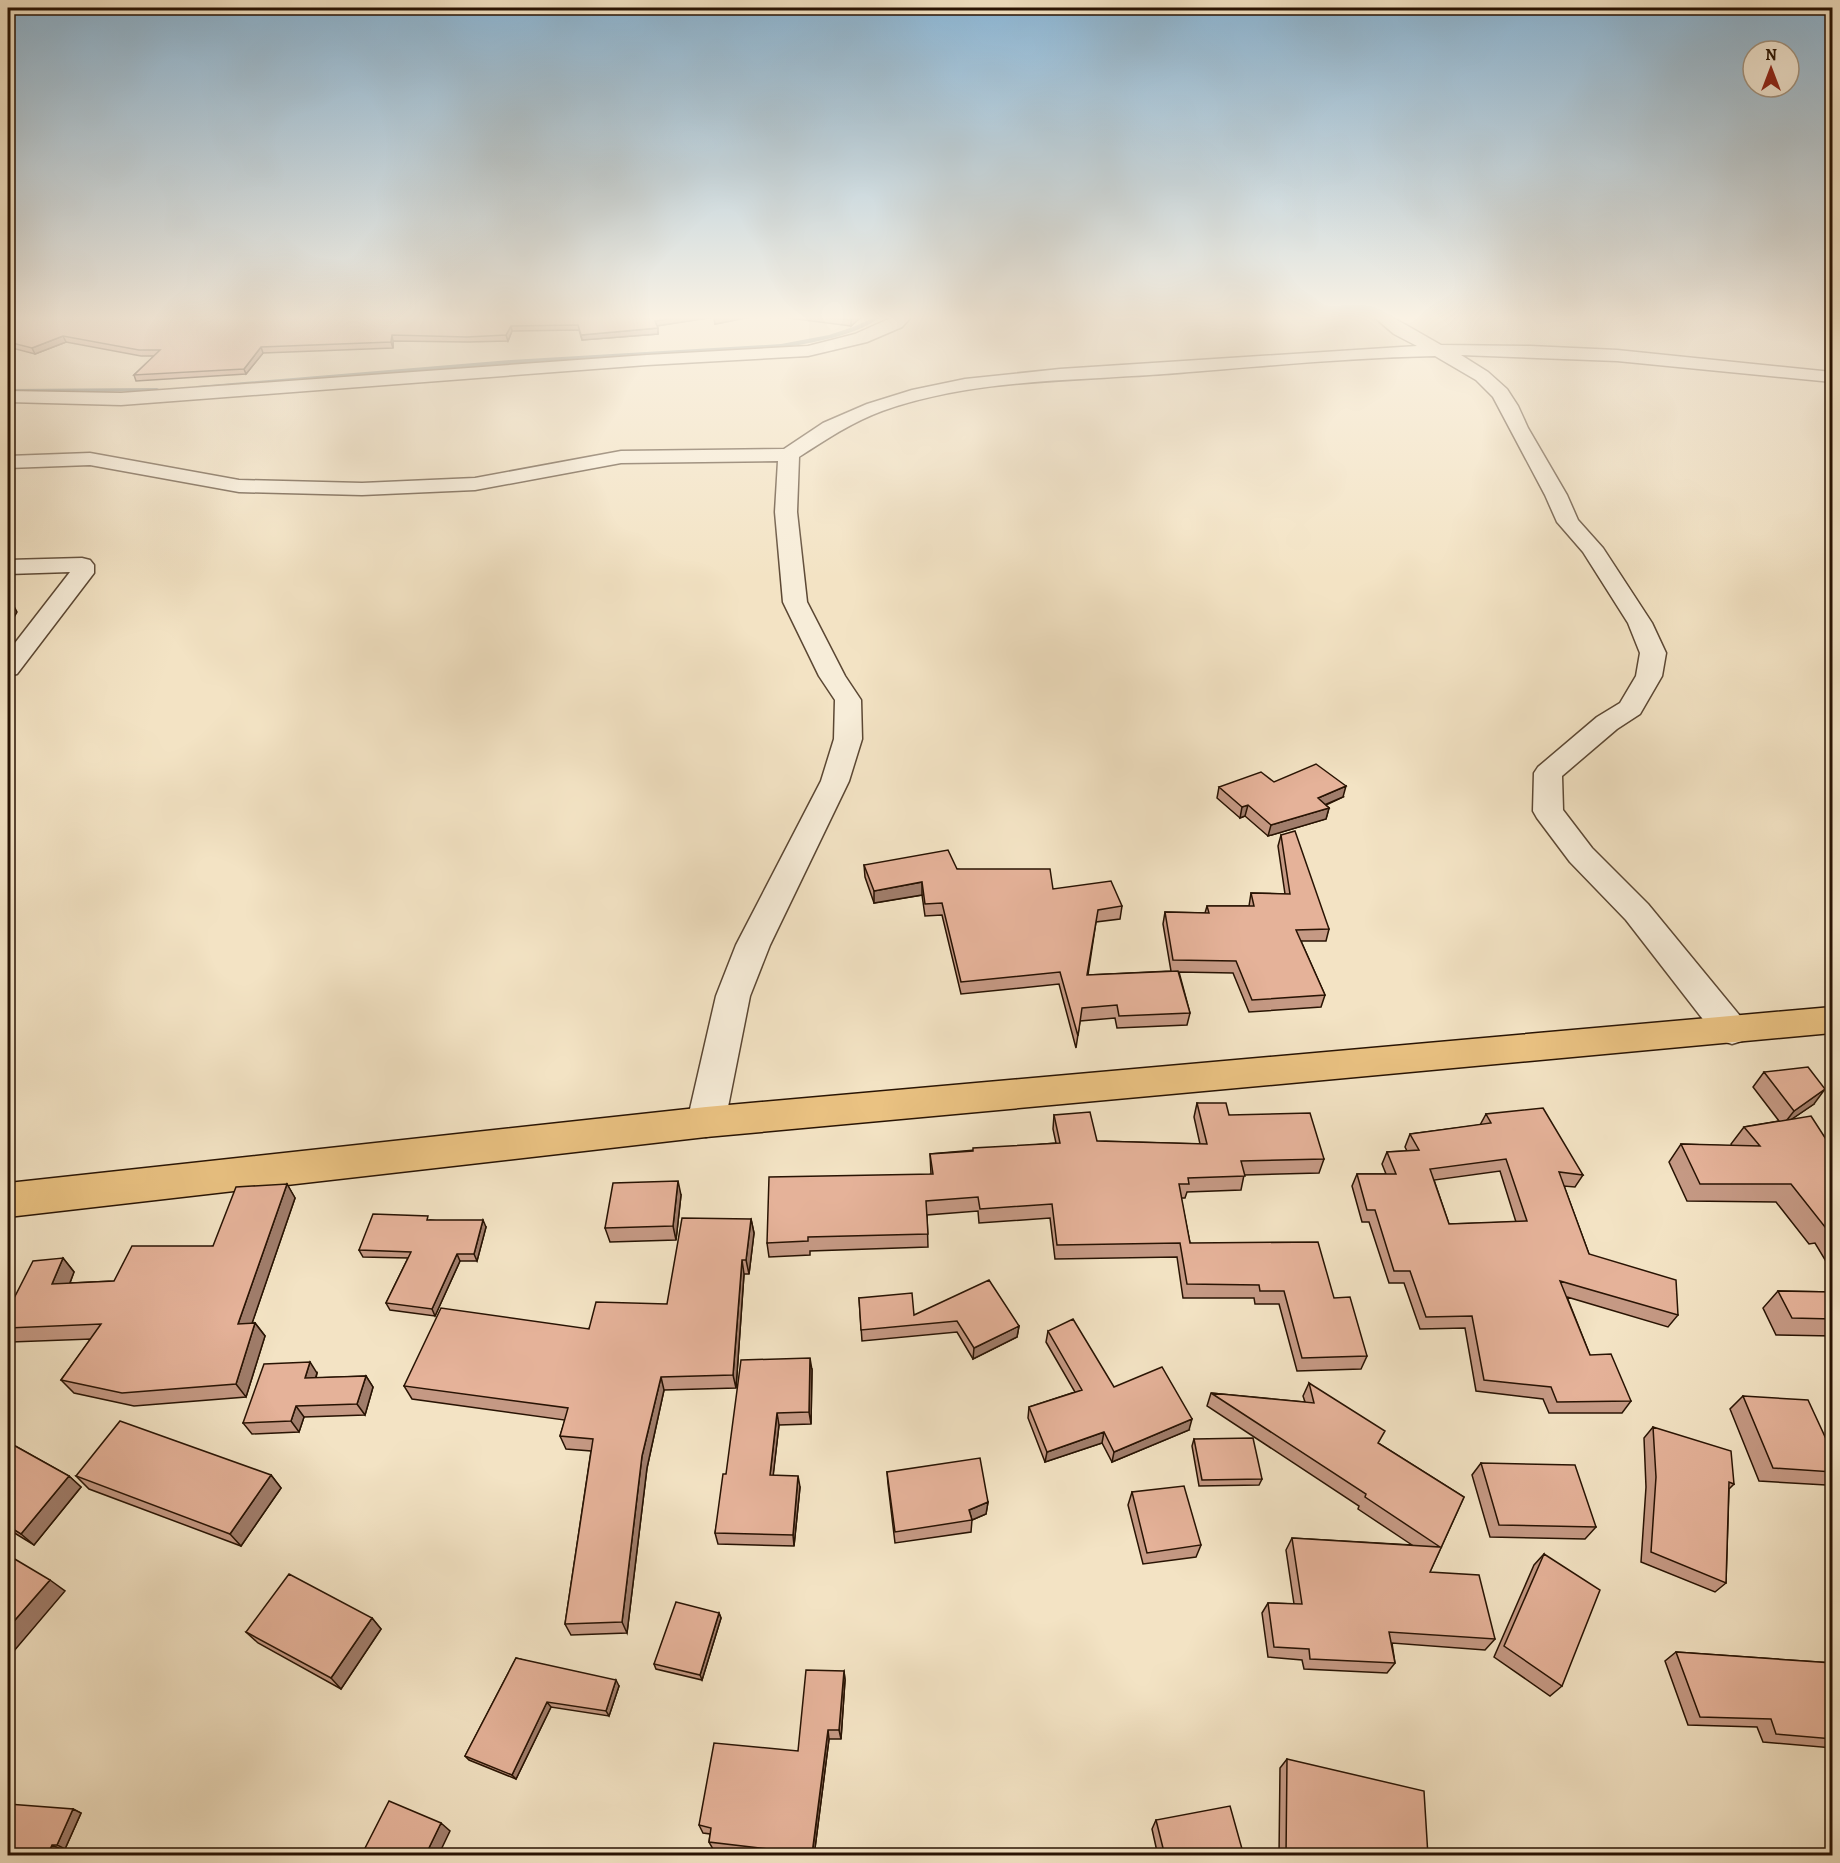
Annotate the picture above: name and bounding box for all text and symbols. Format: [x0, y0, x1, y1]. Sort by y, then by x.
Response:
north arrow [1741, 39, 1801, 99]
text: N [1765, 44, 1777, 66]

